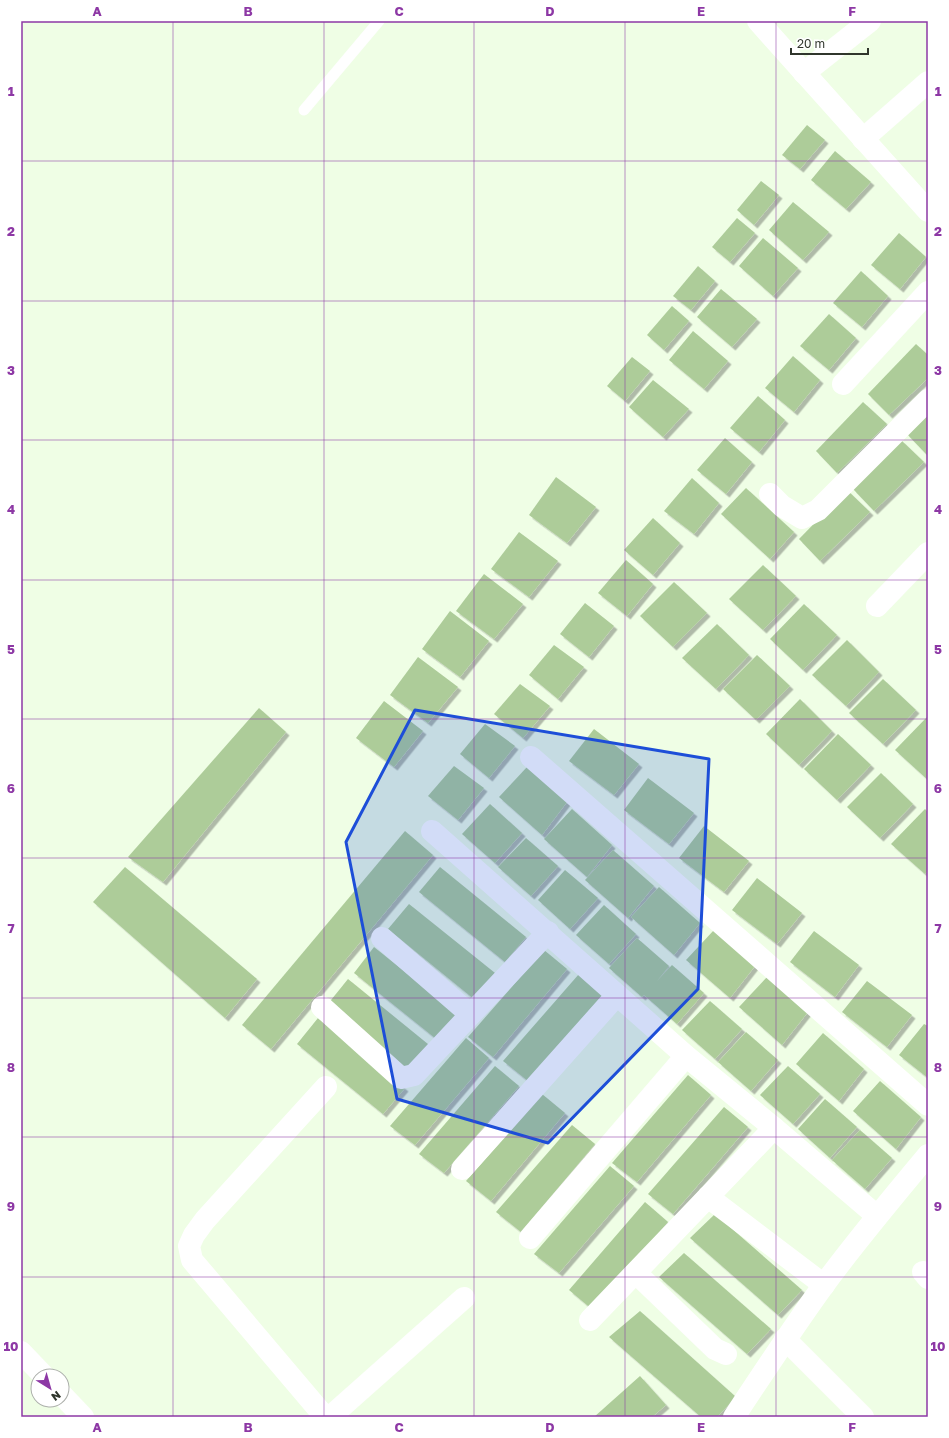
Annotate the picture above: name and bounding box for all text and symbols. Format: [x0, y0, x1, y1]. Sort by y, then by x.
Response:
text: A [92, 3, 102, 19]
text: B [243, 3, 253, 19]
text: C [394, 3, 404, 19]
text: D [545, 3, 555, 19]
text: E [697, 3, 705, 19]
text: F [848, 3, 856, 19]
scale bar [791, 30, 868, 56]
text: 20 m [797, 36, 825, 51]
text: 1 [8, 83, 15, 99]
text: 1 [935, 83, 942, 99]
text: 2 [7, 223, 15, 239]
text: 2 [934, 223, 942, 239]
text: 3 [7, 362, 15, 378]
text: 3 [934, 362, 942, 378]
text: 4 [7, 501, 15, 517]
text: 4 [934, 501, 942, 517]
text: 5 [7, 641, 15, 657]
text: 5 [934, 641, 942, 657]
text: 6 [7, 780, 15, 796]
text: 6 [934, 780, 942, 796]
text: 7 [7, 920, 15, 936]
text: 7 [934, 920, 942, 936]
text: 8 [7, 1059, 15, 1075]
text: 8 [934, 1059, 942, 1075]
text: 9 [7, 1198, 15, 1214]
text: 9 [934, 1198, 942, 1214]
text: 10 [3, 1338, 19, 1354]
text: 10 [930, 1338, 946, 1354]
north arrow [30, 1368, 70, 1408]
text: N [49, 1389, 64, 1404]
text: A [92, 1419, 102, 1435]
text: B [243, 1419, 253, 1435]
text: C [394, 1419, 404, 1435]
text: D [545, 1419, 555, 1435]
text: E [697, 1419, 705, 1435]
text: F [848, 1419, 856, 1435]

